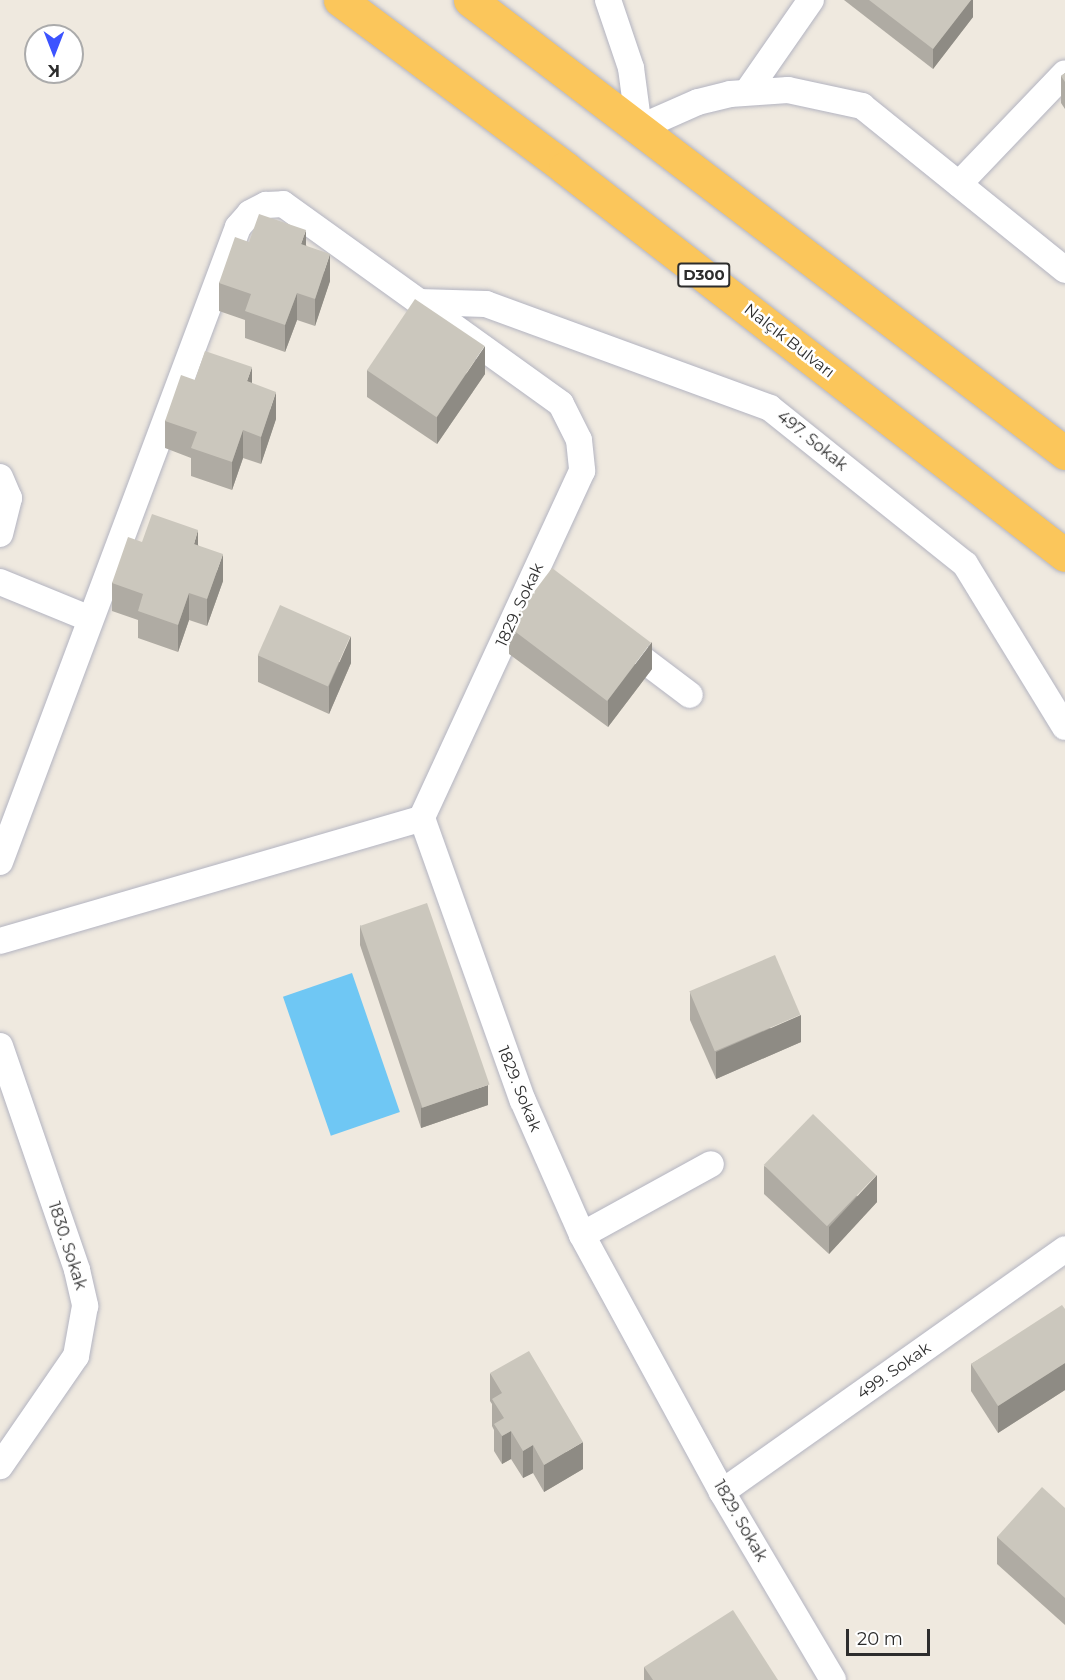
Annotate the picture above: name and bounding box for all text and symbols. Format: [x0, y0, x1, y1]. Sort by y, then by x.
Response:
north arrow [24, 24, 84, 84]
text: K [48, 61, 60, 80]
road number: D300 [677, 263, 731, 287]
street label: Nalçık Bulvarı [740, 300, 838, 382]
street label: 497. Sokak [773, 407, 851, 475]
street label: 1829. Sokak [492, 560, 548, 650]
street label: 1829. Sokak [493, 1043, 545, 1135]
street label: 1830. Sokak [44, 1200, 90, 1292]
street label: 499. Sokak [853, 1339, 935, 1403]
street label: 1829. Sokak [709, 1477, 771, 1565]
scale bar [849, 1617, 933, 1655]
text: 20 m [857, 1628, 903, 1650]

